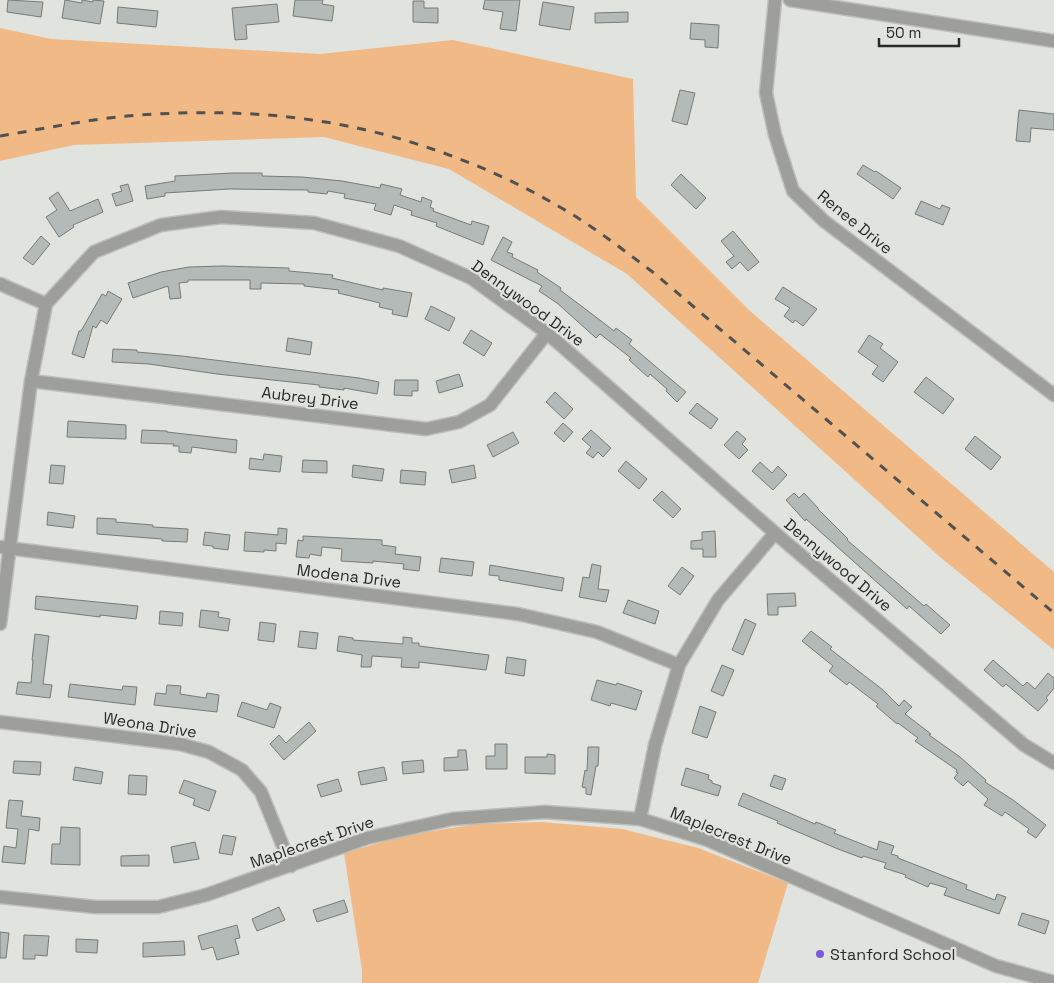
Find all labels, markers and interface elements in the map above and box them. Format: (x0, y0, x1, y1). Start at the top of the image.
scale bar (879, 15, 959, 47)
text: 50 m (886, 23, 921, 42)
street label: Renee Drive (813, 185, 897, 259)
street label: Dennywood Drive (467, 255, 589, 351)
street label: Aubrey Drive (260, 382, 360, 414)
street label: Dennywood Drive (780, 514, 896, 616)
street label: Modena Drive (296, 559, 402, 593)
street label: Weona Drive (102, 707, 198, 743)
street label: Maplecrest Drive (667, 802, 795, 870)
street label: Maplecrest Drive (247, 811, 377, 873)
place label: Stanford School (830, 944, 956, 965)
marker: Stanford School (814, 948, 826, 960)

